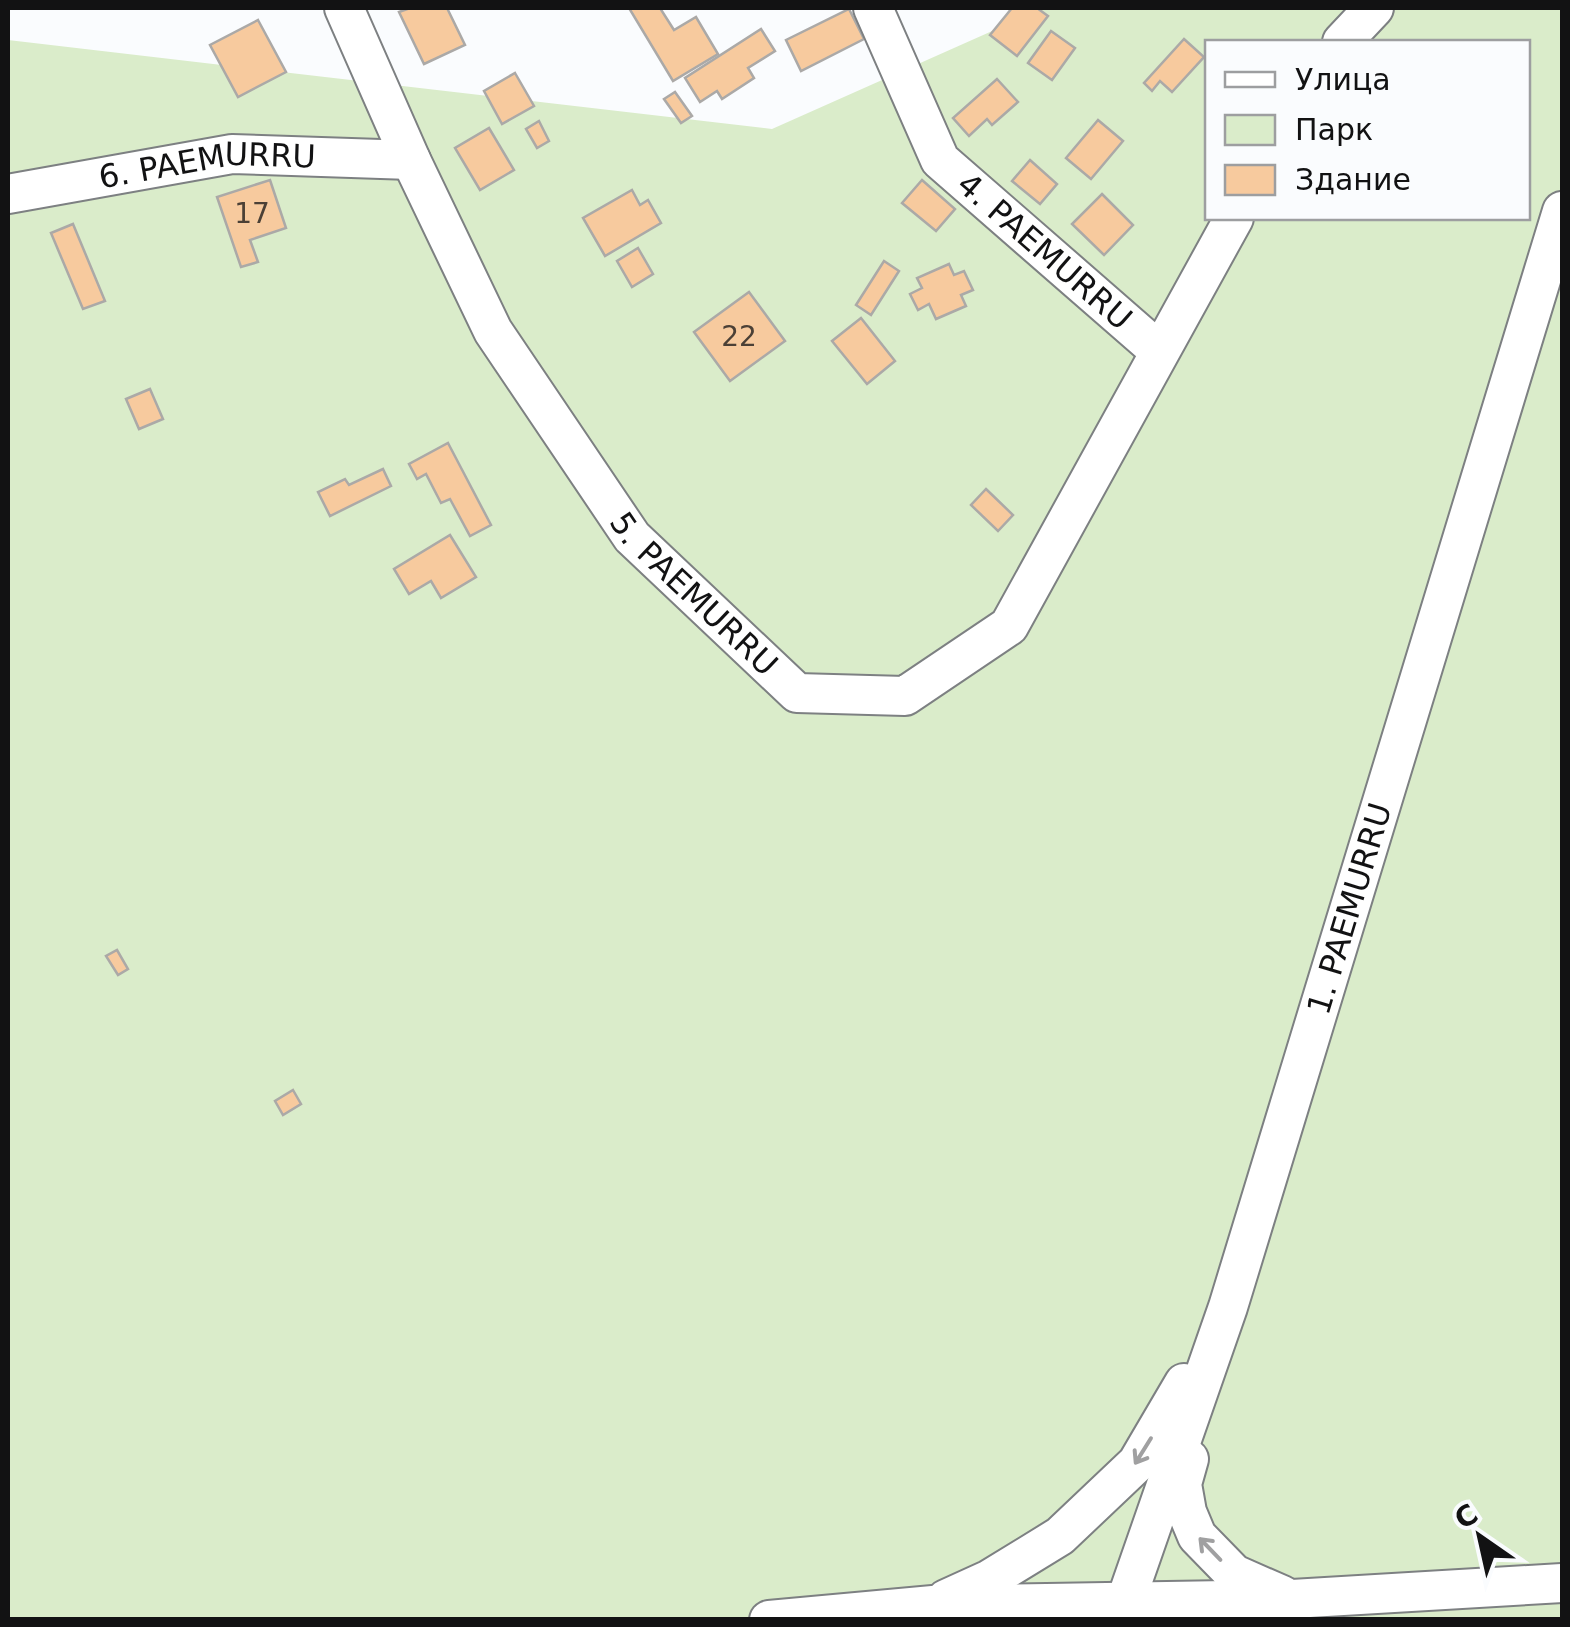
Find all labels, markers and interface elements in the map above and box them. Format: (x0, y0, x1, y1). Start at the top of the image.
legend (1205, 40, 1530, 220)
text: Улица (1295, 62, 1391, 97)
text: Парк (1295, 112, 1373, 147)
street label: 6. PAEMURRU (96, 135, 317, 196)
text: Здание (1295, 162, 1411, 197)
street label: 4. PAEMURRU (950, 165, 1140, 338)
house number: 17 (234, 197, 270, 230)
house number: 22 (721, 320, 757, 353)
street label: 5. PAEMURRU (602, 505, 785, 684)
street label: 1. PAEMURRU (1299, 798, 1400, 1019)
one-way arrow (1133, 1437, 1153, 1465)
north arrow (1430, 1487, 1530, 1587)
text: С (1449, 1497, 1484, 1536)
one-way arrow (1198, 1538, 1222, 1562)

